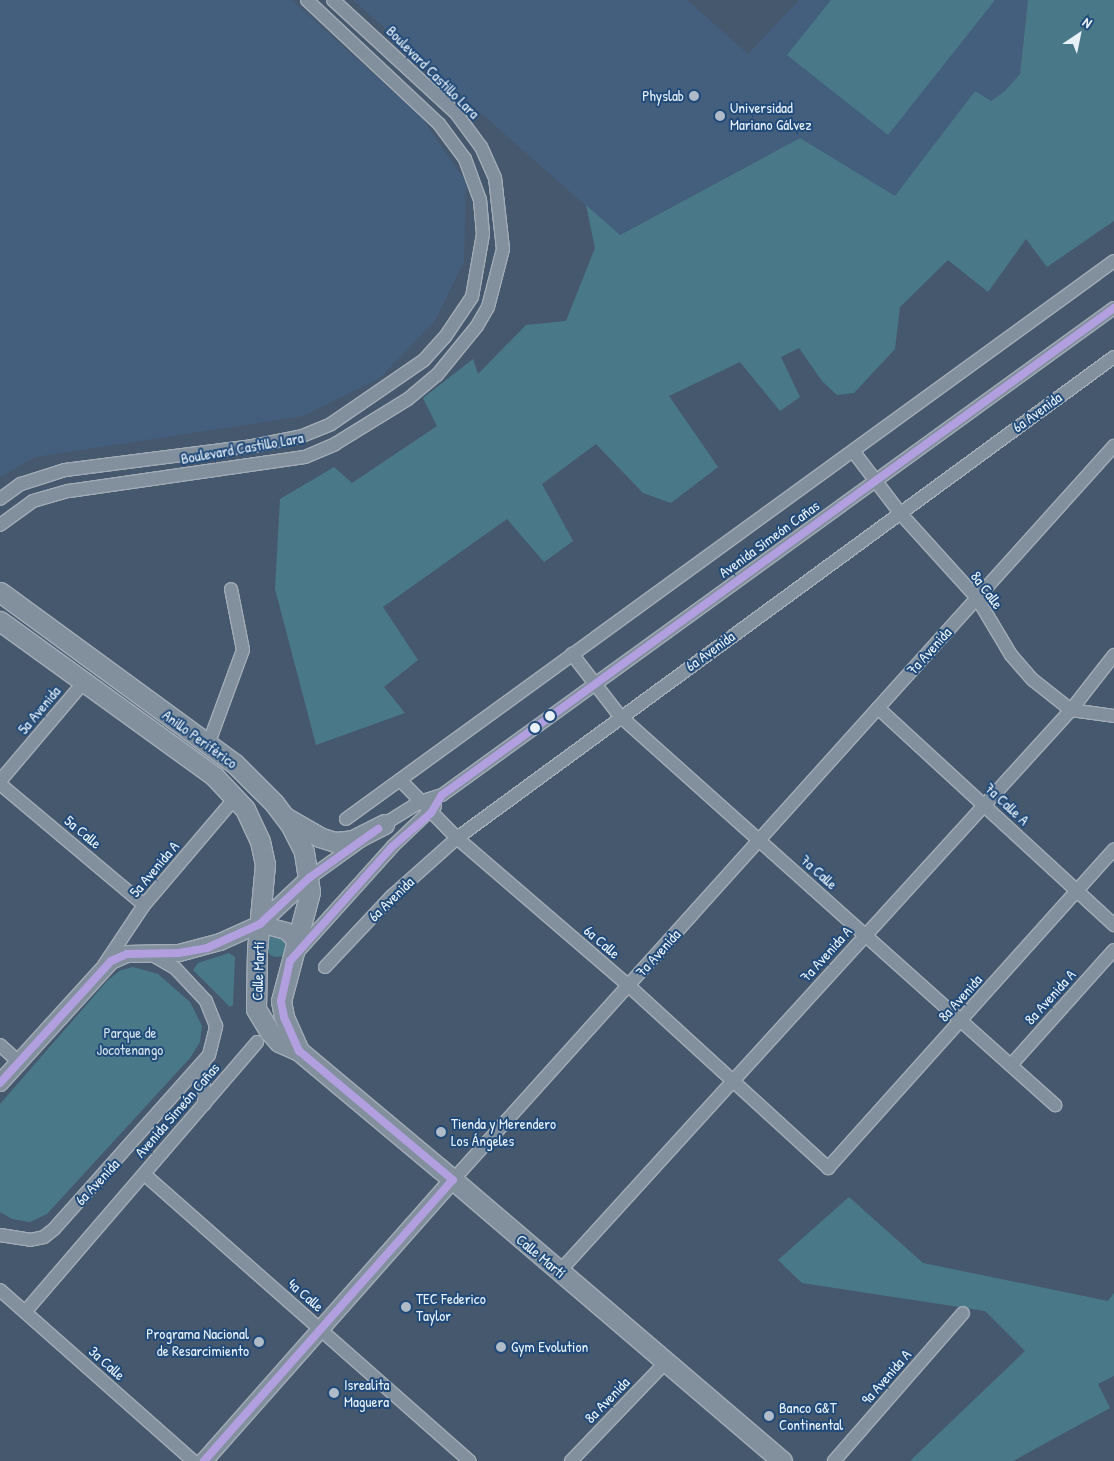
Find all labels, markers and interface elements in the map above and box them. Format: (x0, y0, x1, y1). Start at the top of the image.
north arrow (1054, 10, 1104, 60)
text: N (1079, 12, 1096, 32)
street label: Boulevard Castillo Lara (383, 22, 483, 122)
place label: Physlab (642, 87, 684, 105)
marker: Physlab (688, 90, 700, 102)
place label: Universidad Mariano Gálvez (730, 98, 812, 133)
marker: Universidad Mariano Gálvez (714, 110, 726, 122)
street label: 6a Avenida (1009, 388, 1065, 436)
street label: Boulevard Castillo Lara (179, 428, 305, 468)
street label: Avenida Simeón Cañas (715, 497, 823, 581)
street label: 8a Calle (967, 568, 1007, 612)
street label: 7a Avenida (903, 623, 955, 679)
street label: 6a Avenida (682, 627, 738, 675)
street label: 5a Avenida (14, 682, 64, 738)
street label: Anillo Periférico (159, 706, 241, 772)
unlabelled marker (545, 711, 555, 721)
unlabelled marker (530, 723, 540, 733)
street label: 7a Calle A (981, 779, 1033, 829)
street label: 5a Calle (61, 812, 105, 852)
street label: 5a Avenida A (125, 837, 183, 901)
street label: 7a Calle (797, 851, 841, 893)
street label: 6a Avenida (364, 873, 418, 925)
street label: 6a Calle (580, 921, 624, 963)
street label: 7a Avenida A (796, 922, 856, 986)
street label: 7a Avenida (632, 925, 684, 981)
street label: Calle Martí (248, 941, 268, 1001)
street label: 8a Avenida A (1021, 966, 1079, 1028)
street label: 8a Avenida (934, 971, 986, 1025)
park label: Parque de Jocotenango (97, 1023, 163, 1058)
street label: Avenida Simeón Cañas (131, 1059, 223, 1161)
place label: Tienda y Merendero Los Ángeles (451, 1114, 556, 1149)
marker: Tienda y Merendero Los Ángeles (435, 1126, 447, 1138)
street label: 6a Avenida (71, 1155, 123, 1209)
street label: Calle Martí (513, 1230, 569, 1282)
street label: 4a Calle (284, 1275, 328, 1315)
place label: TEC Federico Taylor (416, 1289, 486, 1324)
marker: TEC Federico Taylor (400, 1301, 412, 1313)
place label: Programa Nacional de Resarcimiento (146, 1324, 249, 1359)
marker: Programa Nacional de Resarcimiento (253, 1336, 265, 1348)
place label: Gym Evolution (511, 1338, 588, 1356)
marker: Gym Evolution (495, 1341, 507, 1353)
street label: 3a Calle (85, 1342, 129, 1384)
street label: 9a Avenida A (857, 1346, 915, 1408)
street label: 8a Avenida (581, 1373, 633, 1427)
place label: Isrealita Maguera (344, 1375, 389, 1410)
marker: Isrealita Maguera (328, 1387, 340, 1399)
place label: Banco G&T Continental (779, 1398, 843, 1433)
marker: Banco G&T Continental (763, 1410, 775, 1422)

